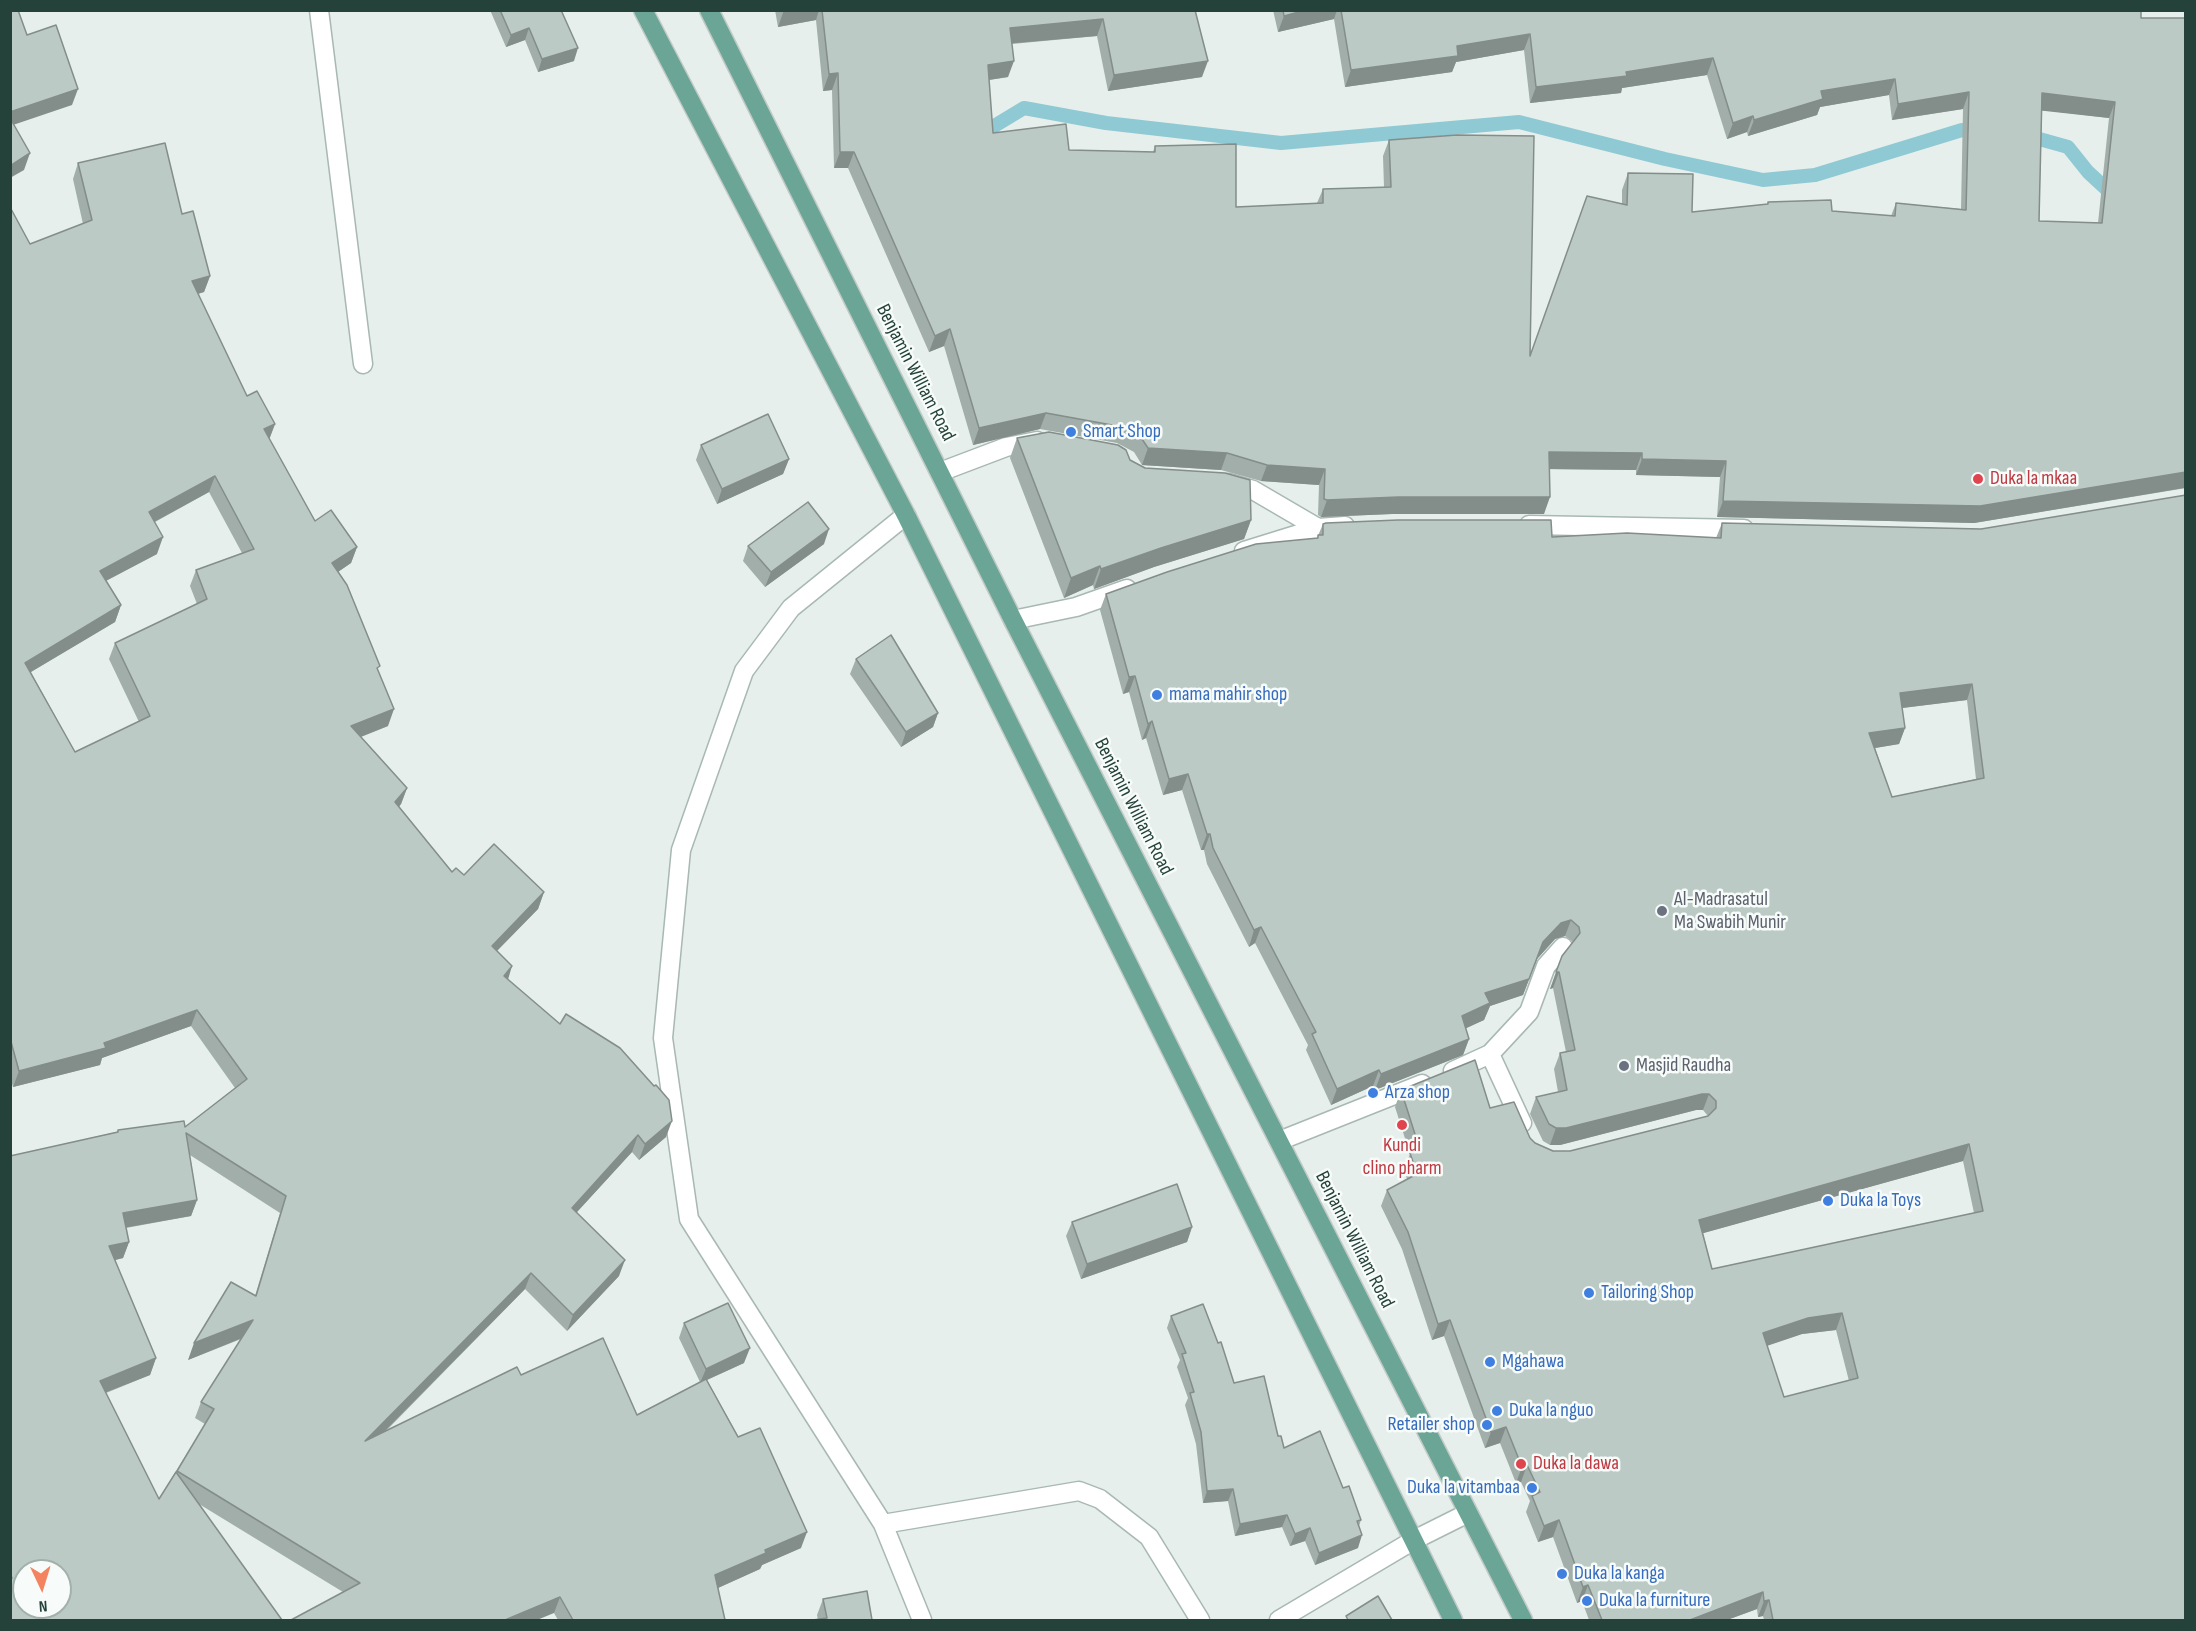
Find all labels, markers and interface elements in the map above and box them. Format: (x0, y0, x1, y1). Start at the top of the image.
street label: Benjamin William Road (870, 301, 960, 445)
place label: Smart Shop (1083, 420, 1161, 444)
marker: Smart Shop (1064, 425, 1078, 439)
place label: Duka la mkaa (1990, 467, 2077, 491)
marker: Duka la mkaa (1971, 472, 1985, 486)
place label: mama mahir shop (1169, 683, 1287, 707)
marker: mama mahir shop (1150, 688, 1164, 702)
street label: Benjamin William Road (1088, 735, 1178, 879)
place label: Al-Madrasatul Ma Swabih Munir (1674, 888, 1786, 935)
marker: Al-Madrasatul Ma Swabih Munir (1655, 904, 1669, 918)
place label: Masjid Raudha (1636, 1054, 1731, 1078)
marker: Masjid Raudha (1617, 1059, 1631, 1073)
place label: Arza shop (1385, 1081, 1450, 1105)
marker: Arza shop (1366, 1086, 1380, 1100)
marker: Kundi clino pharm (1395, 1118, 1409, 1132)
place label: Kundi clino pharm (1362, 1134, 1442, 1181)
street label: Benjamin William Road (1309, 1168, 1399, 1312)
place label: Duka la Toys (1840, 1189, 1921, 1213)
marker: Duka la Toys (1821, 1194, 1835, 1208)
place label: Tailoring Shop (1601, 1281, 1694, 1305)
marker: Tailoring Shop (1582, 1286, 1596, 1300)
place label: Mgahawa (1502, 1350, 1564, 1374)
marker: Mgahawa (1483, 1355, 1497, 1369)
place label: Duka la nguo (1509, 1399, 1594, 1423)
marker: Duka la nguo (1490, 1404, 1504, 1418)
place label: Retailer shop (1388, 1413, 1475, 1437)
marker: Retailer shop (1480, 1418, 1494, 1432)
place label: Duka la dawa (1533, 1452, 1619, 1476)
marker: Duka la dawa (1514, 1457, 1528, 1471)
place label: Duka la vitambaa (1407, 1476, 1520, 1500)
marker: Duka la vitambaa (1525, 1481, 1539, 1495)
north arrow (12, 1559, 72, 1619)
place label: Duka la kanga (1574, 1562, 1665, 1586)
marker: Duka la kanga (1555, 1567, 1569, 1581)
place label: Duka la furniture (1599, 1589, 1710, 1613)
marker: Duka la furniture (1580, 1594, 1594, 1608)
text: N (38, 1596, 48, 1615)

